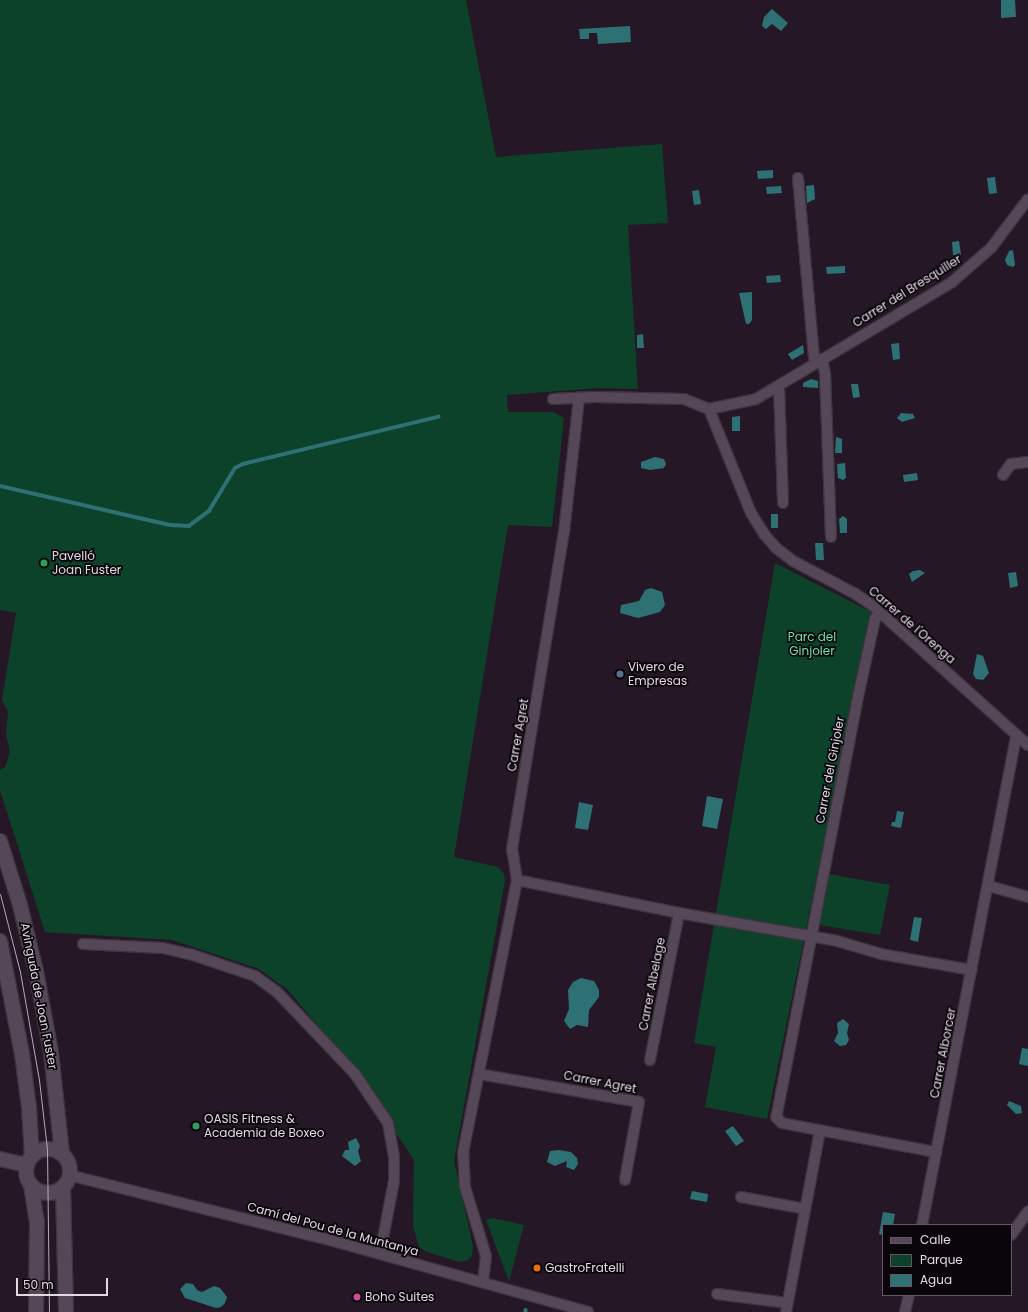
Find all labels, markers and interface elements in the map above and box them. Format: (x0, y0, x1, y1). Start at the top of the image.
street label: Carrer del Bresquiller (850, 252, 964, 330)
place label: Pavelló Joan Fuster (52, 549, 121, 577)
marker: Pavelló Joan Fuster (39, 558, 49, 568)
street label: Carrer de l'Orenga (866, 583, 958, 667)
park label: Parc del Ginjoler (788, 630, 836, 658)
place label: Vivero de Empresas (628, 660, 687, 688)
marker: Vivero de Empresas (615, 669, 625, 679)
street label: Carrer Agret (504, 697, 532, 773)
street label: Carrer del Ginjoler (813, 715, 847, 825)
street label: Avinguda de Joan Fuster (18, 922, 60, 1070)
street label: Carrer Albelage (636, 936, 668, 1032)
street label: Carrer Alborcer (927, 1006, 959, 1100)
street label: Carrer Agret (562, 1068, 638, 1096)
place label: OASIS Fitness & Academia de Boxeo (204, 1112, 324, 1140)
marker: OASIS Fitness & Academia de Boxeo (191, 1121, 201, 1131)
street label: Camí del Pou de la Muntanya (246, 1199, 420, 1259)
legend (882, 1224, 1012, 1296)
text: Calle (920, 1231, 951, 1248)
text: Parque (920, 1251, 963, 1268)
place label: GastroFratelli (545, 1261, 625, 1275)
marker: GastroFratelli (532, 1263, 542, 1273)
scale bar (18, 1270, 110, 1296)
text: Agua (920, 1271, 952, 1288)
text: 50 m (23, 1276, 54, 1293)
place label: Boho Suites (365, 1290, 434, 1304)
marker: Boho Suites (352, 1292, 362, 1302)

